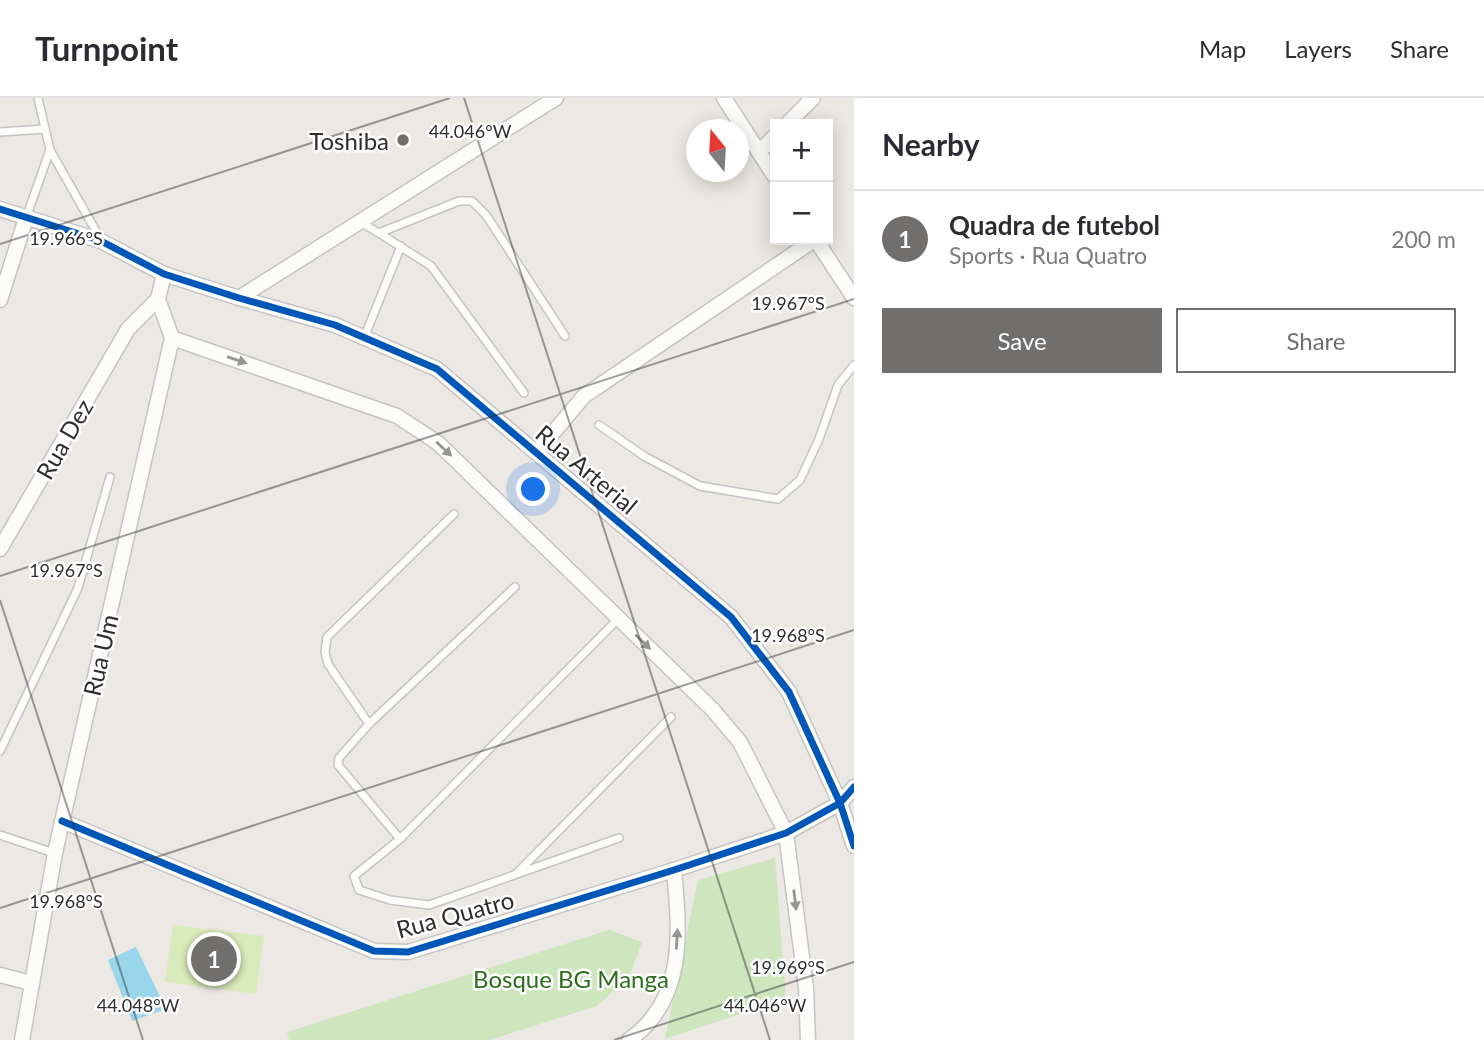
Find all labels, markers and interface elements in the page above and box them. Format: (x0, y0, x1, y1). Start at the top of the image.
text: Turnpoint (35, 28, 178, 68)
text: Map (1199, 34, 1246, 63)
text: Layers (1284, 34, 1352, 63)
text: Share (1390, 34, 1449, 63)
north arrow (686, 119, 749, 182)
map controls (770, 119, 833, 245)
button: + (770, 119, 833, 182)
text: 44.046°W (429, 120, 512, 142)
place label: Toshiba (309, 126, 389, 155)
text: Nearby (882, 126, 980, 162)
marker: Toshiba (395, 132, 411, 148)
button: − (770, 182, 833, 245)
text: Quadra de futebol (949, 209, 1160, 241)
text: 1 (898, 225, 912, 253)
text: 200 m (1391, 225, 1456, 253)
text: 19.966°S (29, 227, 103, 249)
text: Sports · Rua Quatro (949, 241, 1147, 269)
text: 19.967°S (751, 292, 825, 314)
button: Save (882, 308, 1162, 373)
button: Share (1176, 308, 1456, 373)
one-way arrow (227, 355, 248, 366)
street label: Rua Dez (30, 394, 99, 484)
street label: Rua Arterial (530, 418, 644, 520)
one-way arrow (435, 441, 452, 457)
your location (516, 472, 550, 506)
text: 19.967°S (29, 559, 103, 581)
street label: Rua Um (77, 611, 123, 699)
text: 19.968°S (751, 624, 825, 646)
one-way arrow (634, 633, 651, 649)
street label: Rua Quatro (393, 884, 517, 944)
text: 19.968°S (29, 890, 103, 912)
one-way arrow (789, 890, 800, 912)
one-way arrow (672, 928, 683, 950)
pin: 1 (191, 933, 237, 985)
text: 19.969°S (751, 956, 825, 978)
park label: Bosque BG Manga (473, 964, 669, 993)
text: 44.048°W (97, 994, 180, 1016)
text: 44.046°W (724, 994, 807, 1016)

